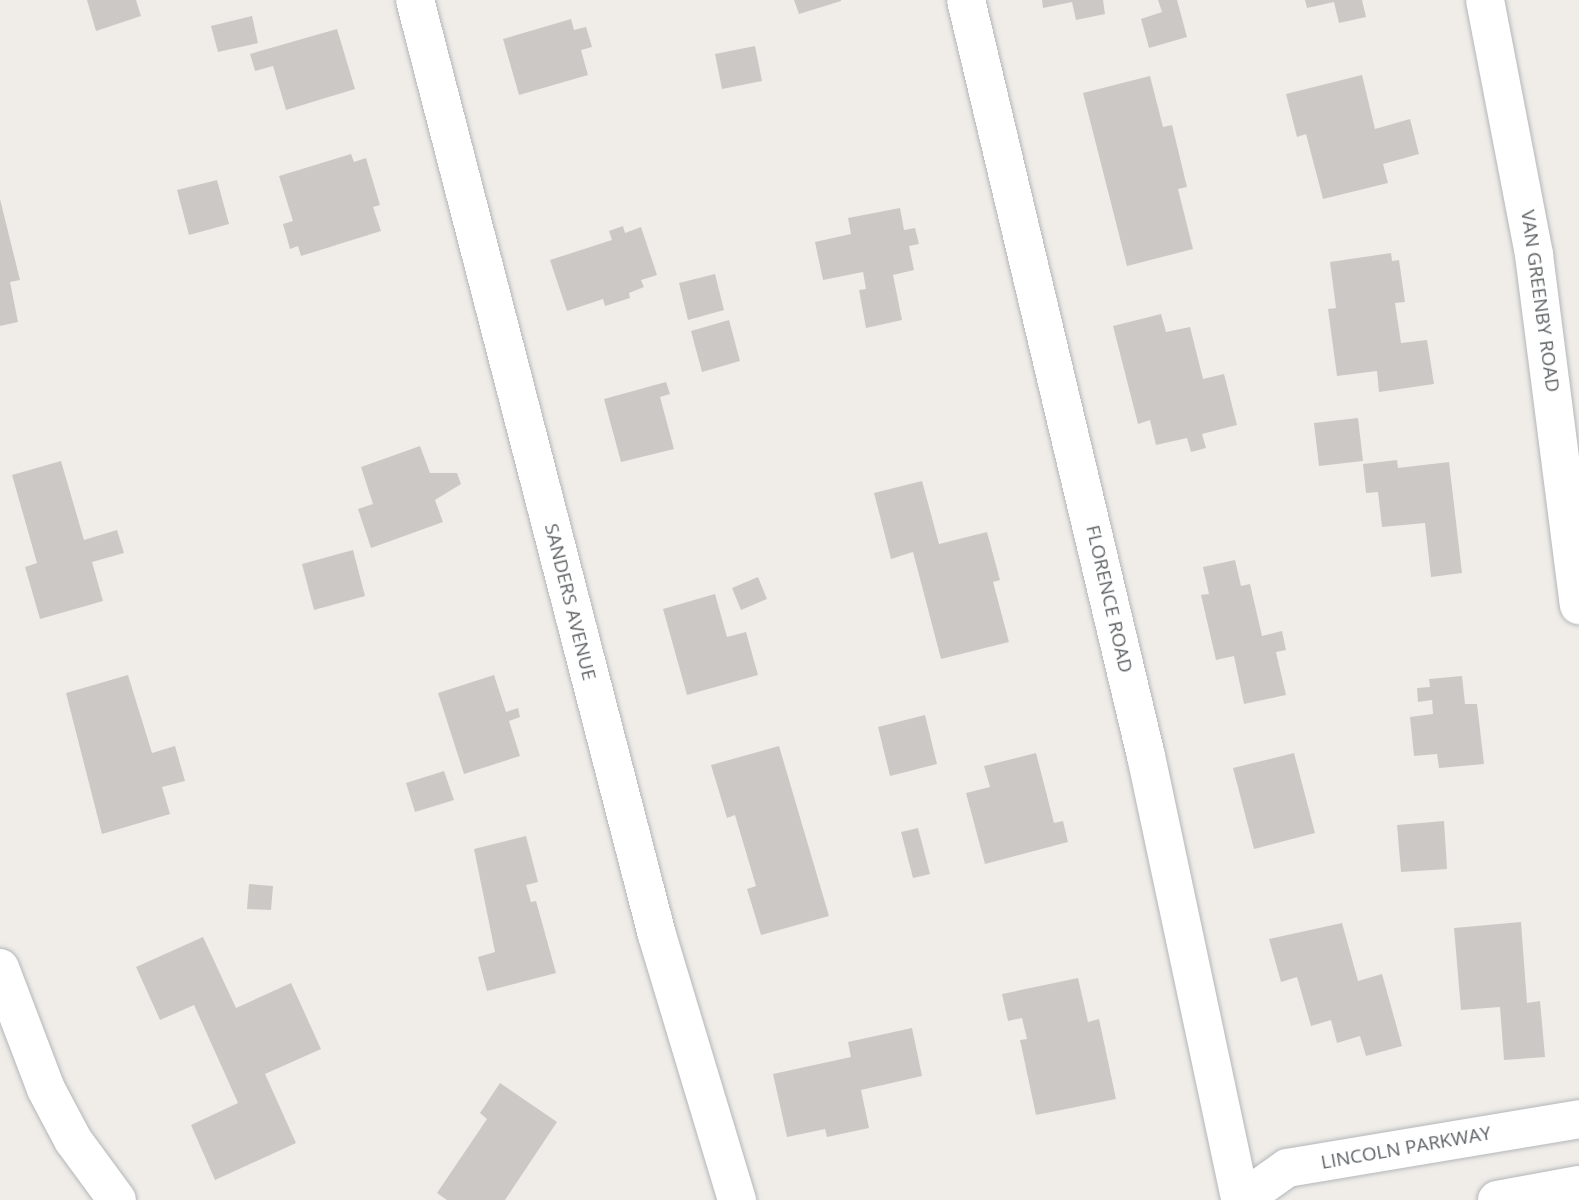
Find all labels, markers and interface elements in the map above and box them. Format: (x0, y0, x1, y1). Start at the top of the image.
street label: VAN GREENBY ROAD (1516, 208, 1564, 394)
street label: SANDERS AVENUE (539, 521, 601, 683)
street label: FLORENCE ROAD (1081, 523, 1137, 675)
street label: LINCOLN PARKWAY (1319, 1122, 1493, 1174)

